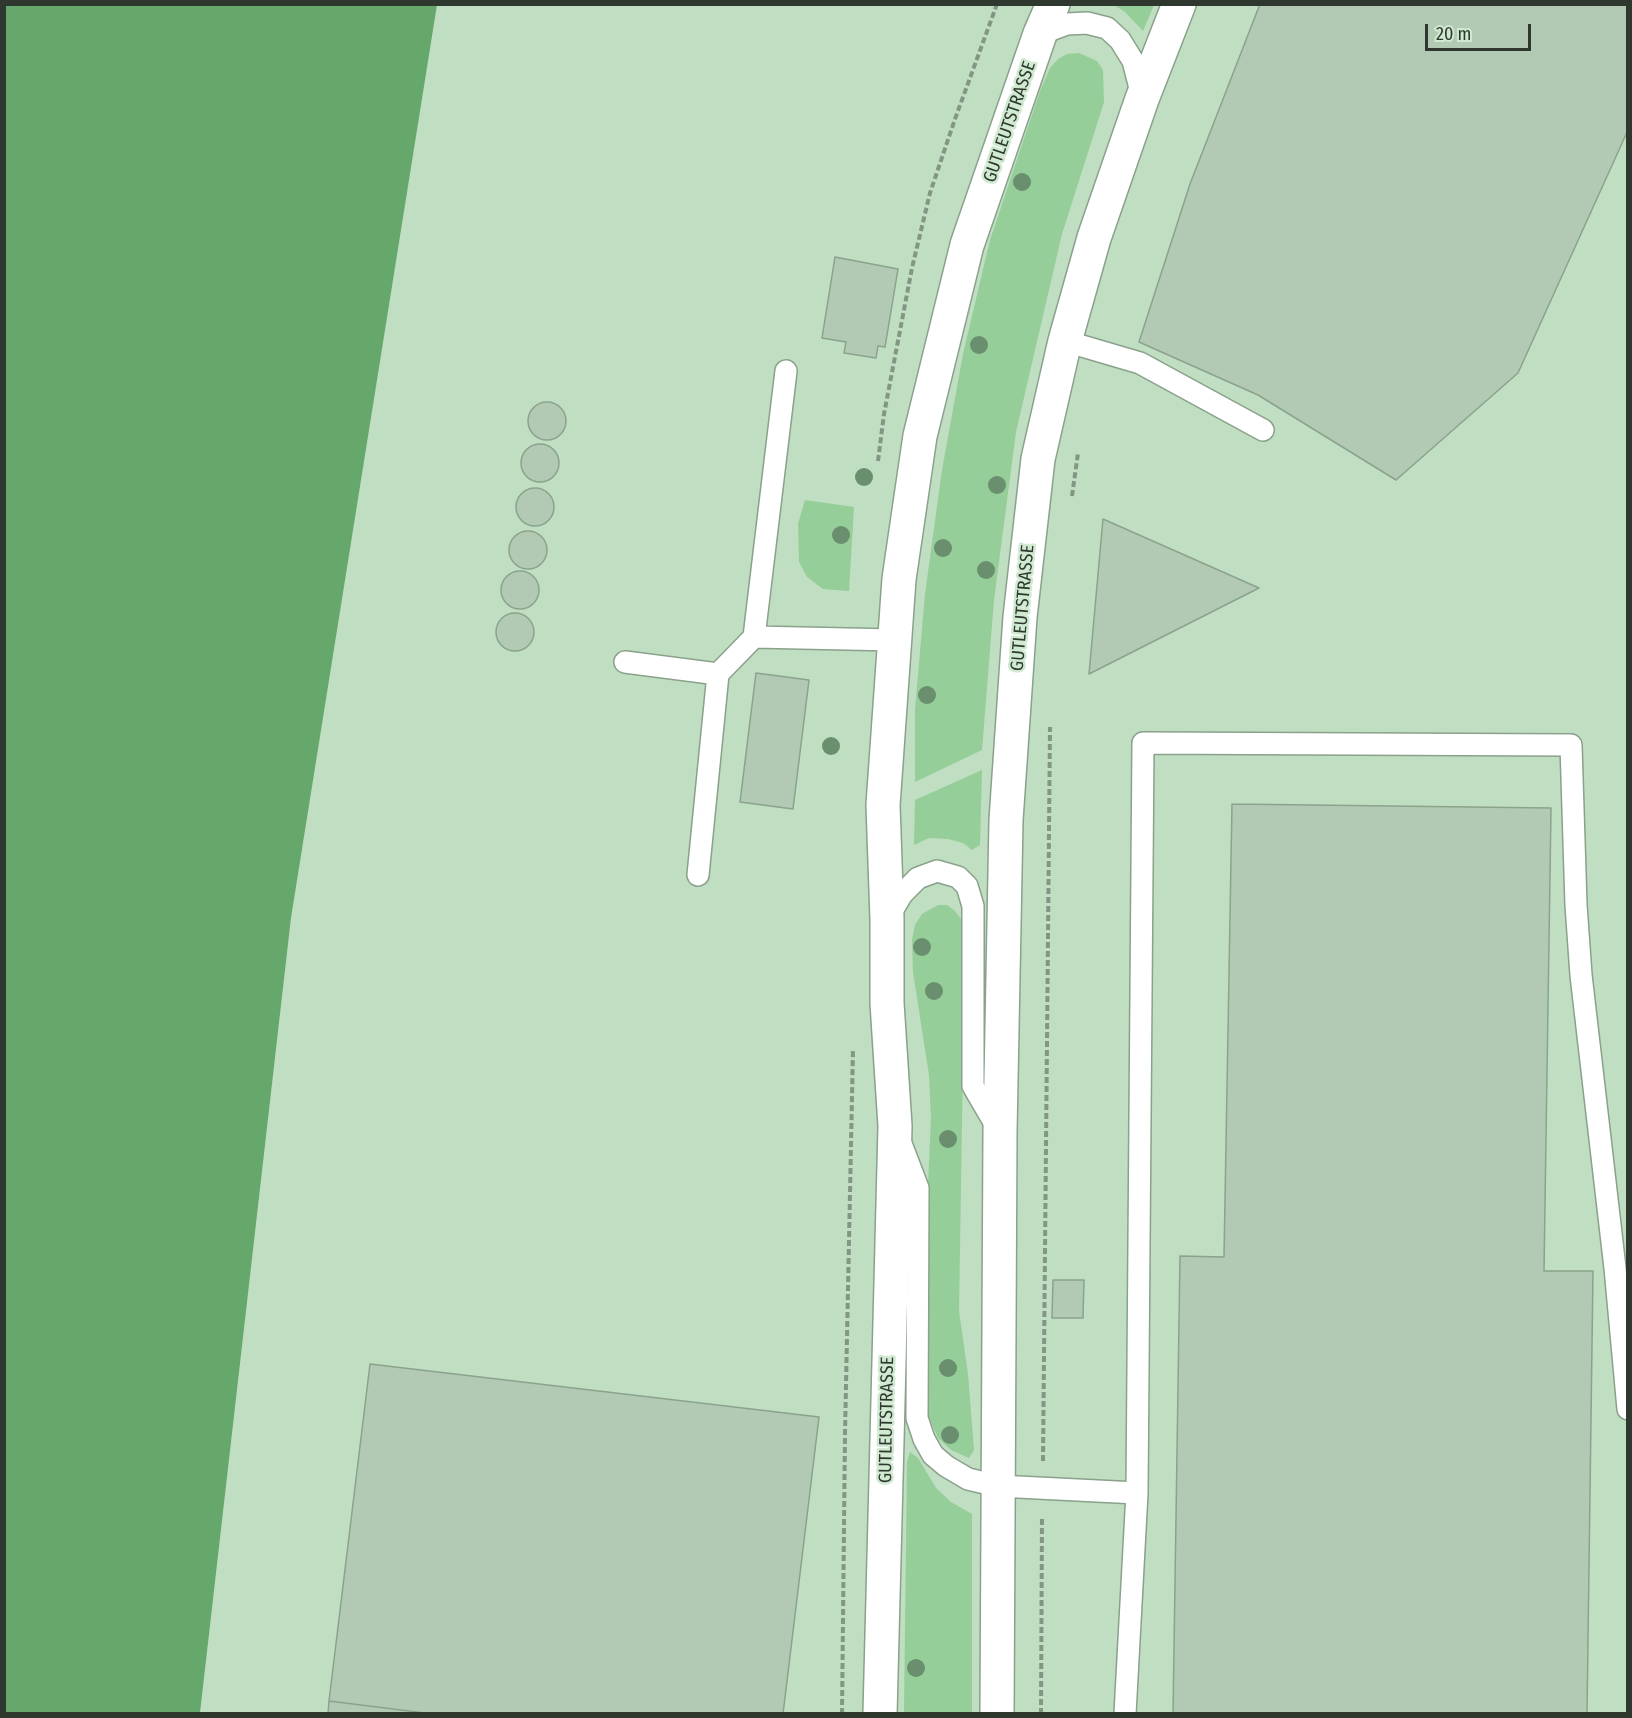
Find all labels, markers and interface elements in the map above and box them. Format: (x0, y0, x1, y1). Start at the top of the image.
scale bar (1428, 12, 1534, 50)
text: 20 m (1436, 23, 1471, 45)
street label: GUTLEUTSTRASSE (979, 59, 1041, 185)
street label: GUTLEUTSTRASSE (1007, 544, 1039, 672)
street label: GUTLEUTSTRASSE (875, 1357, 899, 1483)

